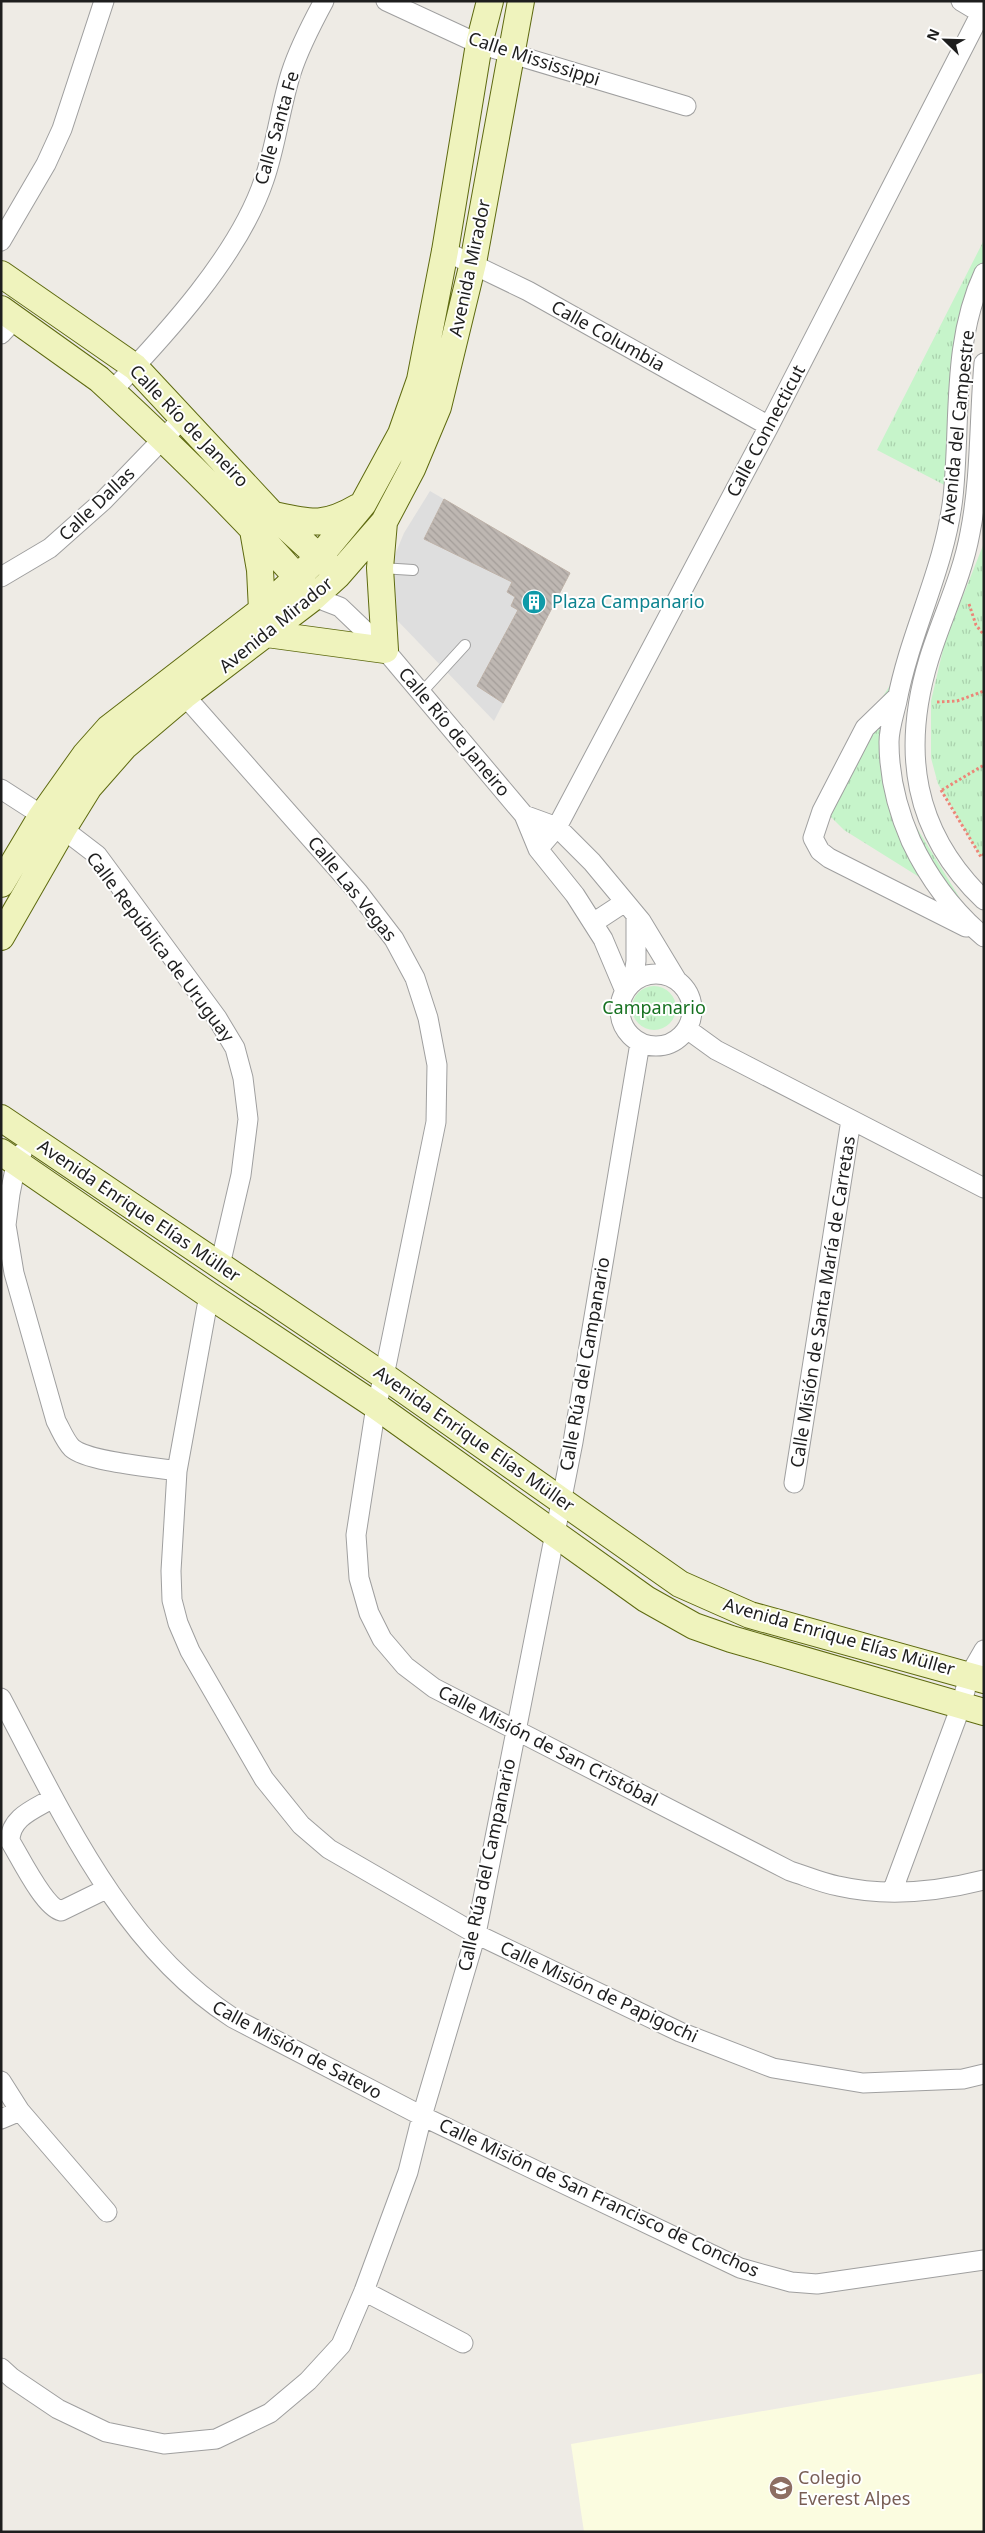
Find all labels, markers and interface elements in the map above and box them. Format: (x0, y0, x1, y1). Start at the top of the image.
north arrow (920, 15, 970, 65)
street label: Calle Mississippi (465, 25, 603, 91)
text: N (922, 26, 944, 44)
street label: Calle Santa Fe (248, 68, 304, 187)
street label: Avenida Mirador (443, 196, 495, 339)
street label: Calle Columbia (547, 294, 670, 376)
street label: Avenida del Campestre (935, 329, 979, 525)
street label: Calle Río de Janeiro (125, 359, 255, 492)
street label: Calle Connecticut (720, 360, 810, 501)
street label: Calle Dallas (53, 461, 139, 546)
street label: Avenida Mirador (213, 571, 338, 678)
building icon: Plaza Campanario (521, 589, 547, 615)
place label: Plaza Campanario (552, 589, 705, 613)
street label: Calle Río de Janeiro (394, 662, 516, 801)
street label: Calle Las Vegas (303, 831, 403, 946)
street label: Calle República de Uruguay (81, 847, 241, 1047)
park label: Campanario (602, 995, 706, 1019)
street label: Avenida Enrique Elías Müller (34, 1133, 246, 1287)
street label: Calle Misión de Santa María de Carretas (784, 1134, 860, 1469)
street label: Calle Rúa del Campanario (553, 1255, 615, 1473)
street label: Avenida Enrique Elías Müller (370, 1360, 580, 1517)
street label: Avenida Enrique Elías Müller (721, 1591, 958, 1681)
street label: Calle Misión de San Cristóbal (435, 1679, 662, 1811)
street label: Calle Rúa del Campanario (452, 1756, 520, 1973)
street label: Calle Misión de Papigochi (497, 1935, 702, 2048)
street label: Calle Misión de Satevo (209, 1994, 386, 2104)
street label: Calle Misión de San Francisco de Conchos (436, 2112, 763, 2282)
place label: Colegio Everest Alpes (798, 2465, 910, 2510)
school or university icon: Colegio Everest Alpes (768, 2475, 794, 2501)

